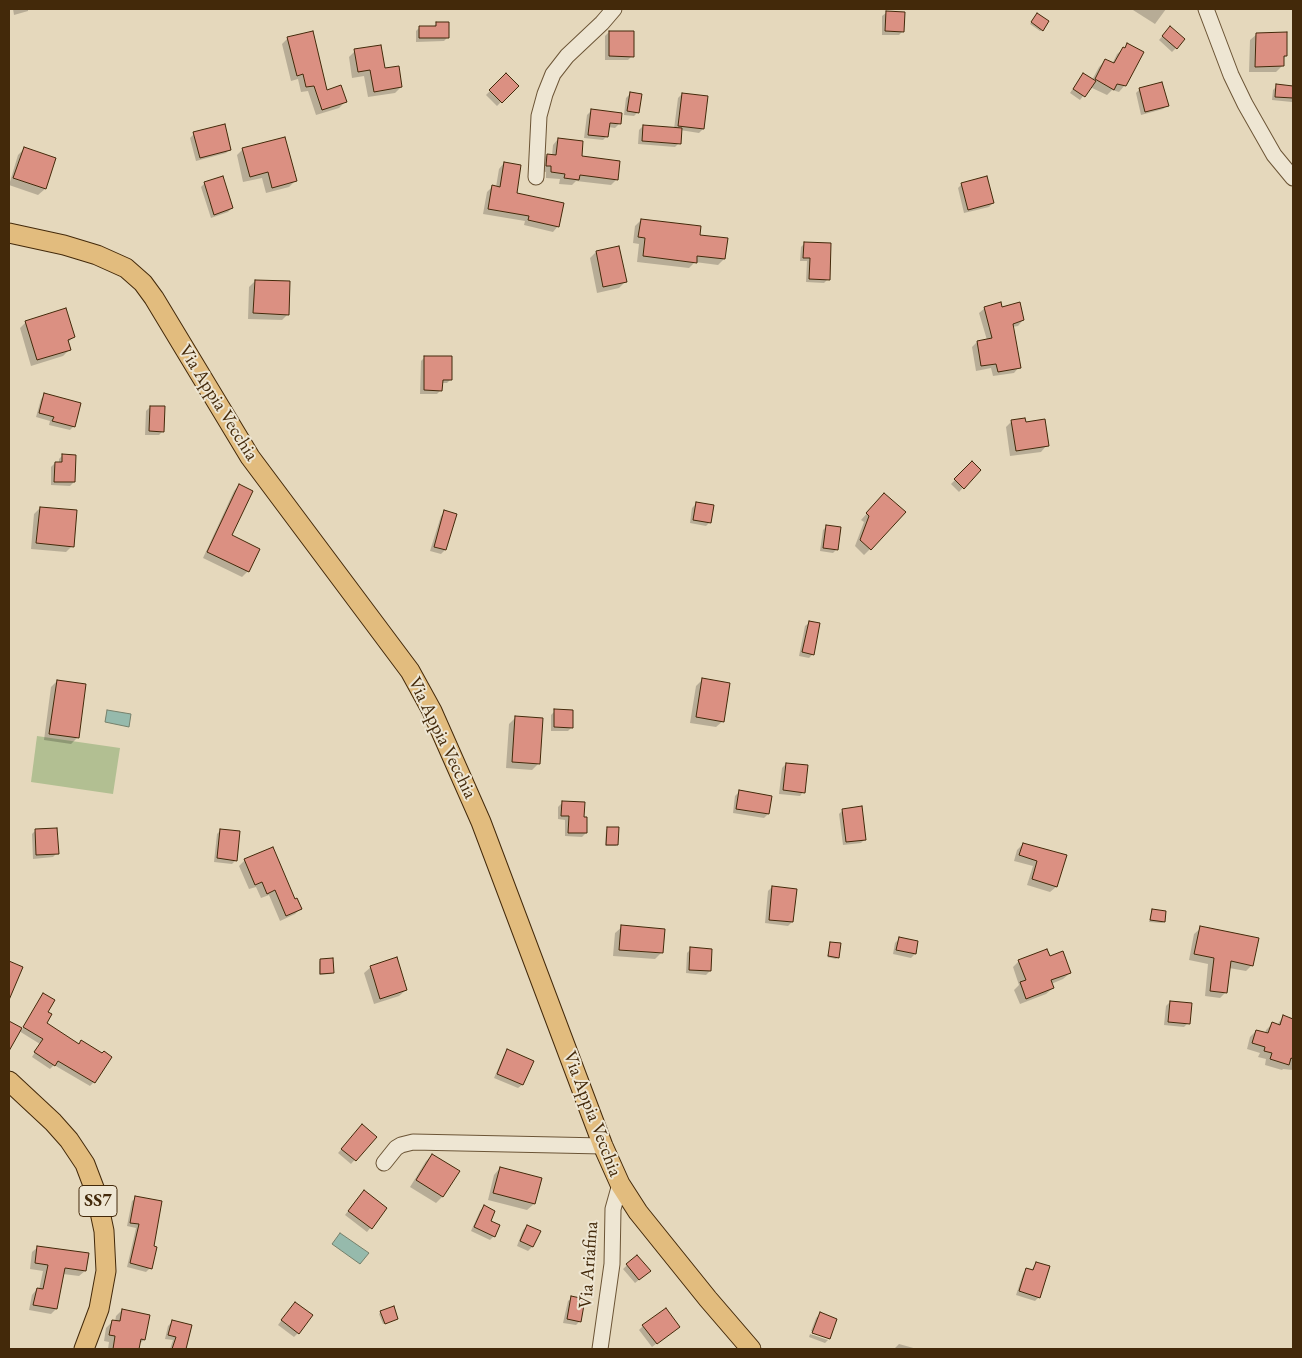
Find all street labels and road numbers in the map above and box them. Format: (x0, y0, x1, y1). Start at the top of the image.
street label: Via Appia Vecchia (173, 341, 263, 465)
street label: Via Appia Vecchia (403, 673, 481, 803)
street label: Via Appia Vecchia (558, 1048, 626, 1180)
road number: SS7 (79, 1186, 117, 1216)
street label: Via Ariafina (575, 1221, 603, 1309)

